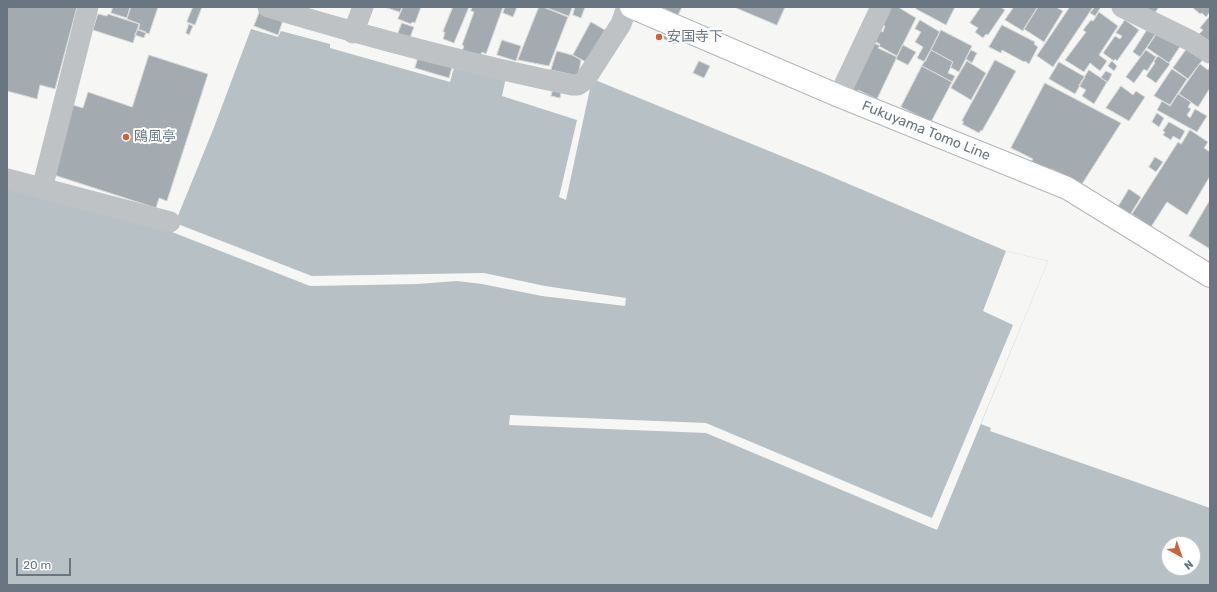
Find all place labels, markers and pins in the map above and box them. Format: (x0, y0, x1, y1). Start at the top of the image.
place label: 安国寺下 (667, 29, 723, 45)
marker: 安国寺下 (654, 32, 664, 42)
place label: 鴎風亭 (134, 129, 176, 145)
marker: 鴎風亭 (121, 132, 131, 142)

